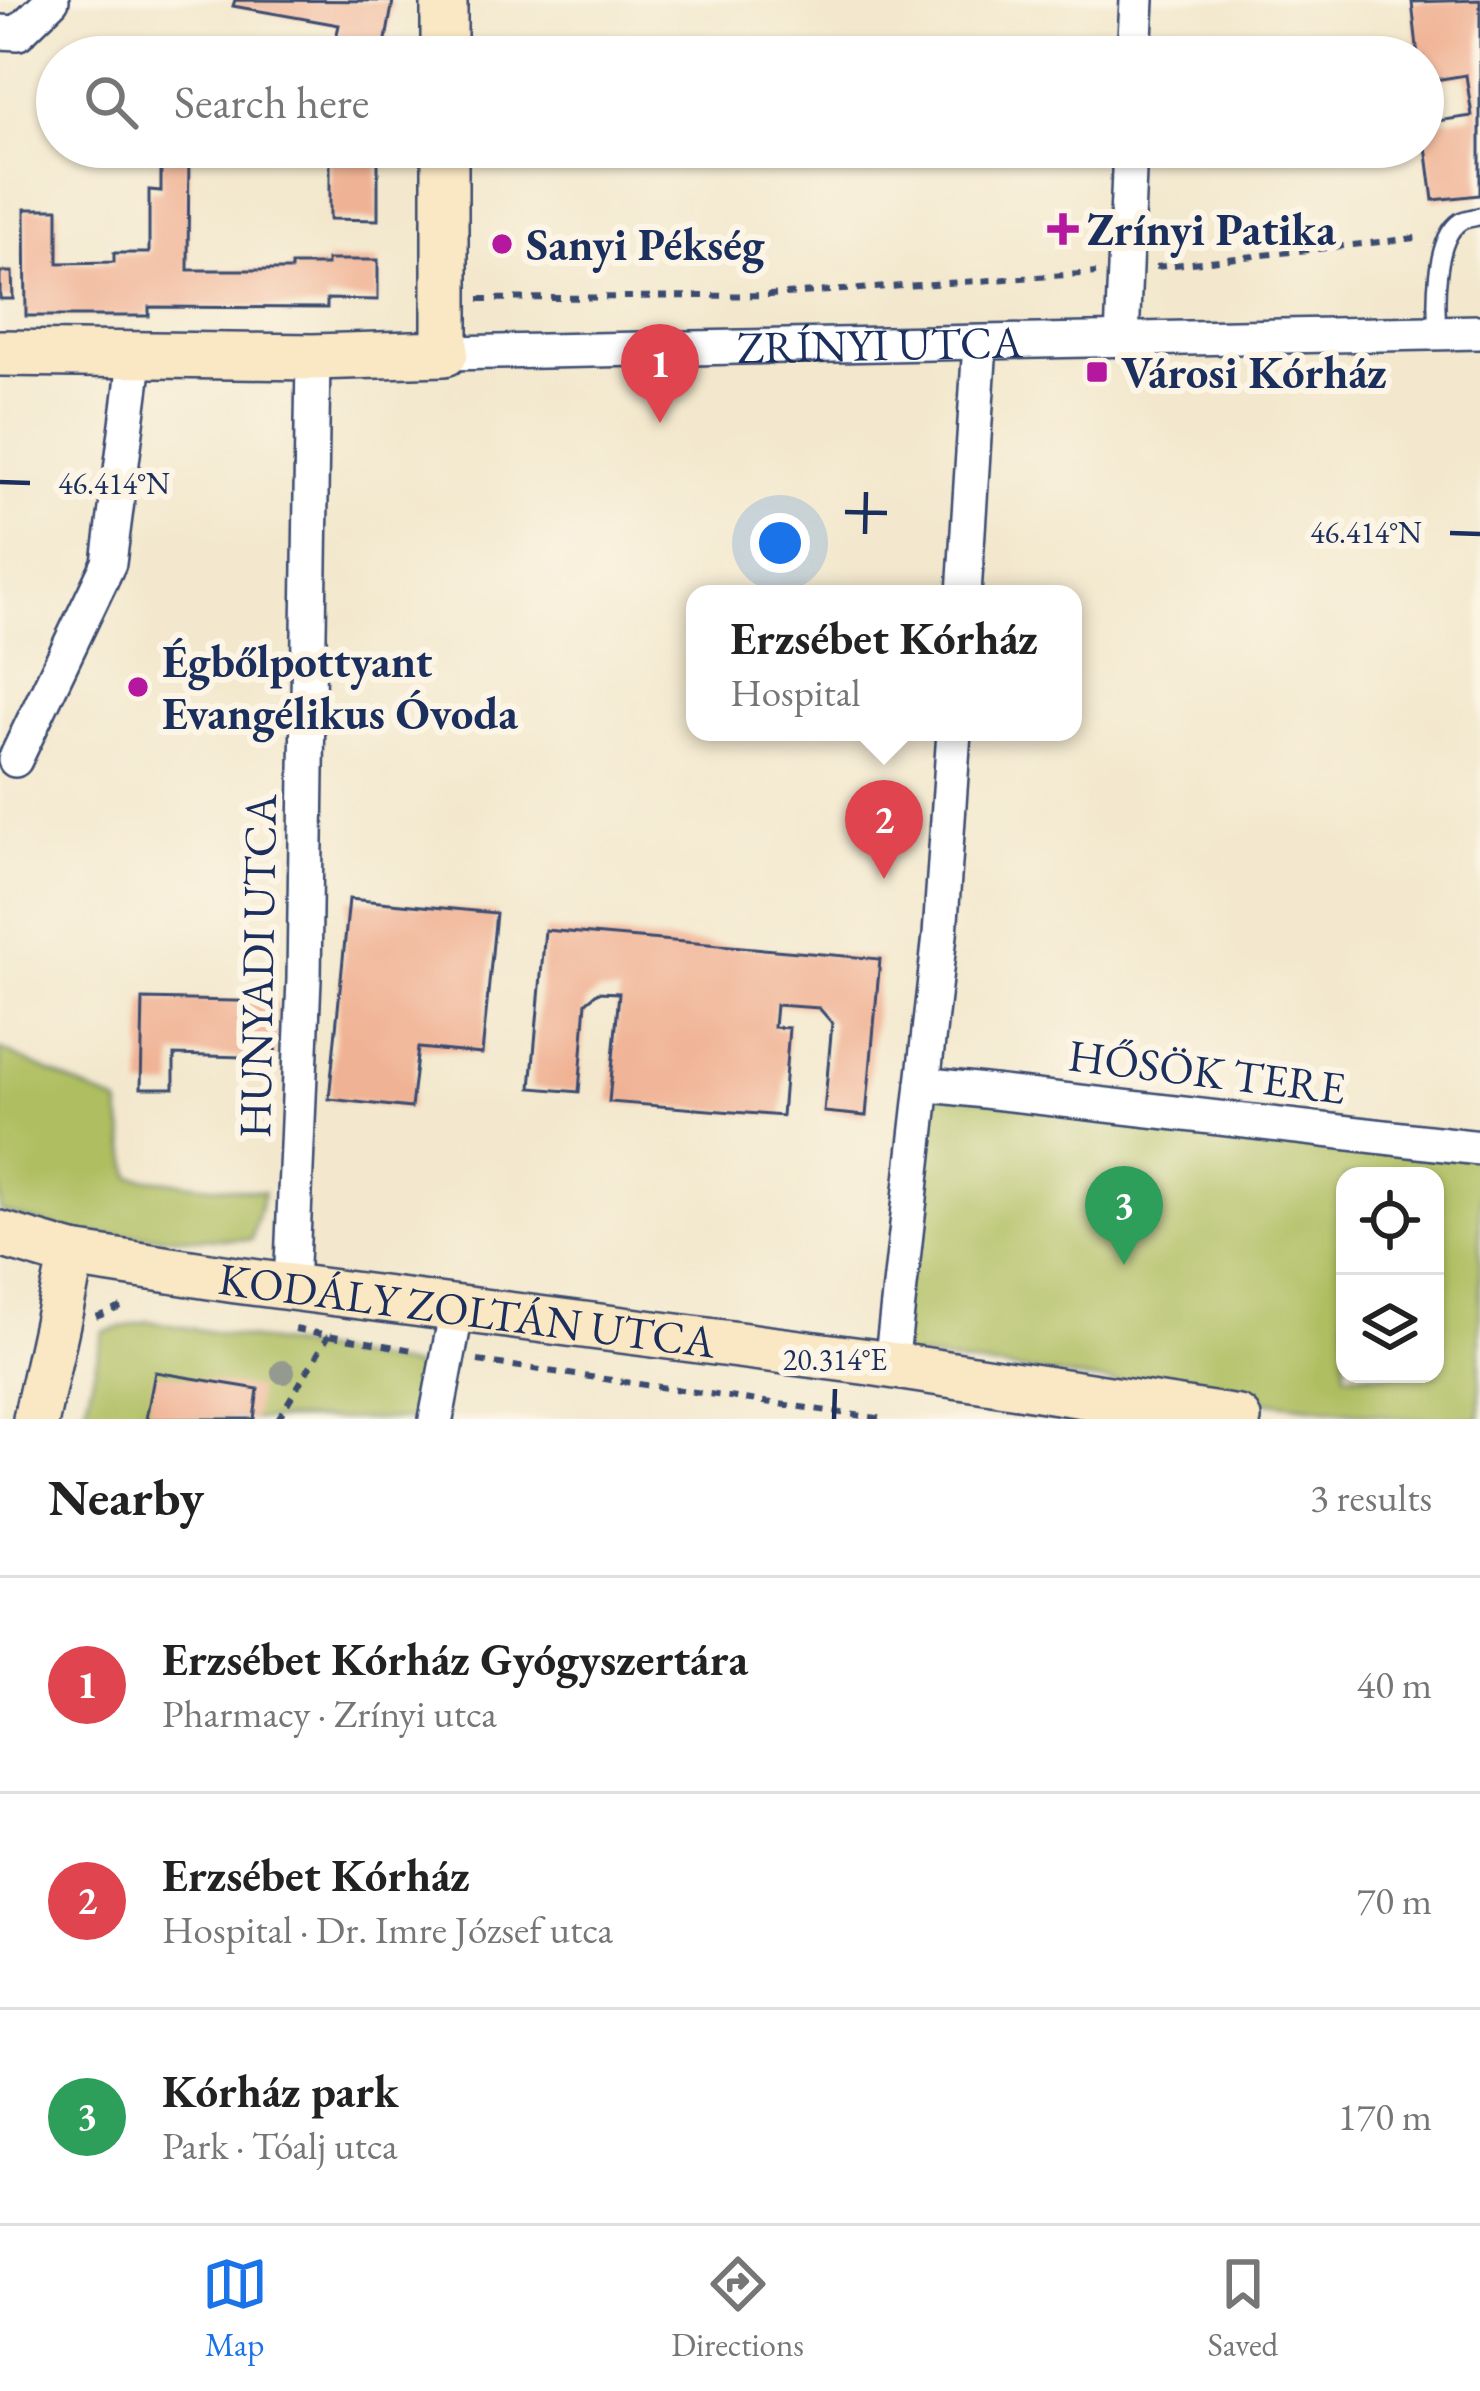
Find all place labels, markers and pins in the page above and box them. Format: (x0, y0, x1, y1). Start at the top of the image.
place label: Zrínyi Patika (1087, 200, 1336, 258)
place label: Sanyi Pékség (526, 215, 765, 274)
marker: Zrínyi Patika (1050, 216, 1076, 242)
marker: Sanyi Pékség (489, 231, 515, 257)
pin: 1 (621, 324, 699, 423)
place label: Városi Kórház (1121, 343, 1387, 401)
marker: Városi Kórház (1084, 359, 1110, 385)
place label: Égbőlpottyant Evangélikus Óvoda (162, 632, 518, 743)
marker: Égbőlpottyant Evangélikus Óvoda (125, 674, 151, 700)
pin: 2 (845, 780, 923, 879)
pin: 3 (1085, 1166, 1163, 1265)

